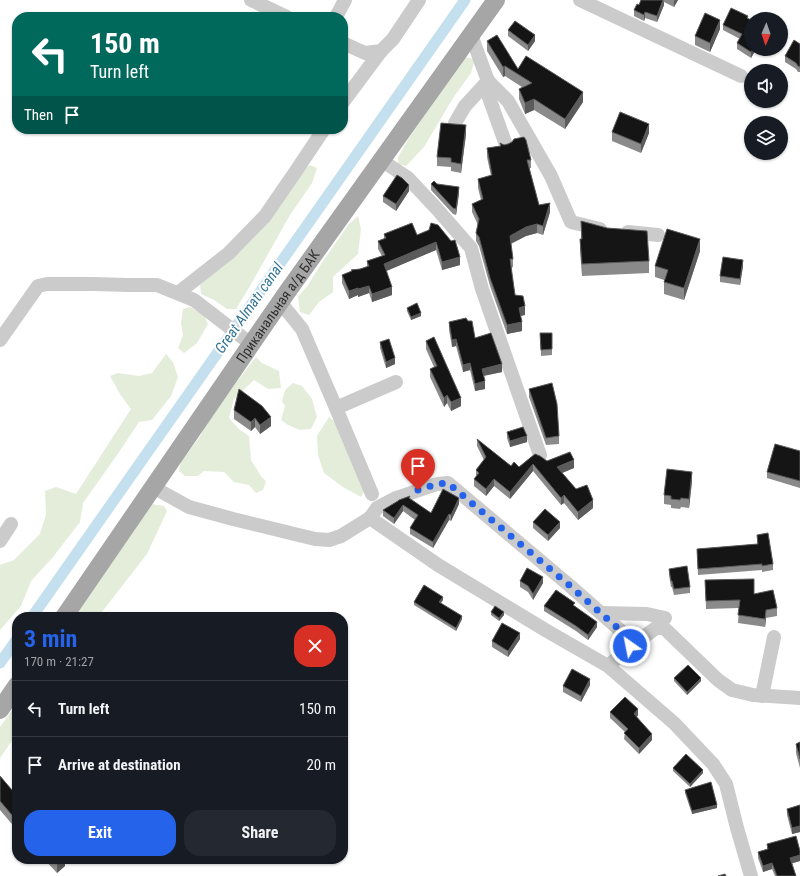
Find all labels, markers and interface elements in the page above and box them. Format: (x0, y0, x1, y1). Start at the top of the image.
north arrow (744, 12, 788, 56)
map controls (744, 12, 788, 160)
text: 150 m (90, 27, 160, 60)
icon: left (24, 28, 76, 80)
text: Turn left (90, 61, 149, 82)
button: sound (744, 64, 788, 108)
icon: arrive (61, 104, 83, 126)
text: Then (24, 106, 53, 124)
button: layers (744, 116, 788, 160)
street label: Приканальная а/д БАК (233, 247, 323, 366)
water label: Great Almatı canal (211, 259, 287, 357)
pin (401, 449, 435, 490)
icon: arrive (407, 455, 429, 477)
text: 3 min (24, 625, 77, 653)
button: close (294, 625, 336, 667)
position arrow (609, 625, 651, 667)
text: 170 m · 21:27 (24, 654, 94, 669)
icon: left (24, 698, 46, 720)
text: Turn left (58, 700, 109, 718)
text: 150 m (299, 700, 336, 718)
icon: arrive (24, 754, 46, 776)
text: Arrive at destination (58, 756, 181, 774)
text: 20 m (306, 756, 336, 774)
button: Exit (24, 810, 176, 856)
button: Share (184, 810, 336, 856)

